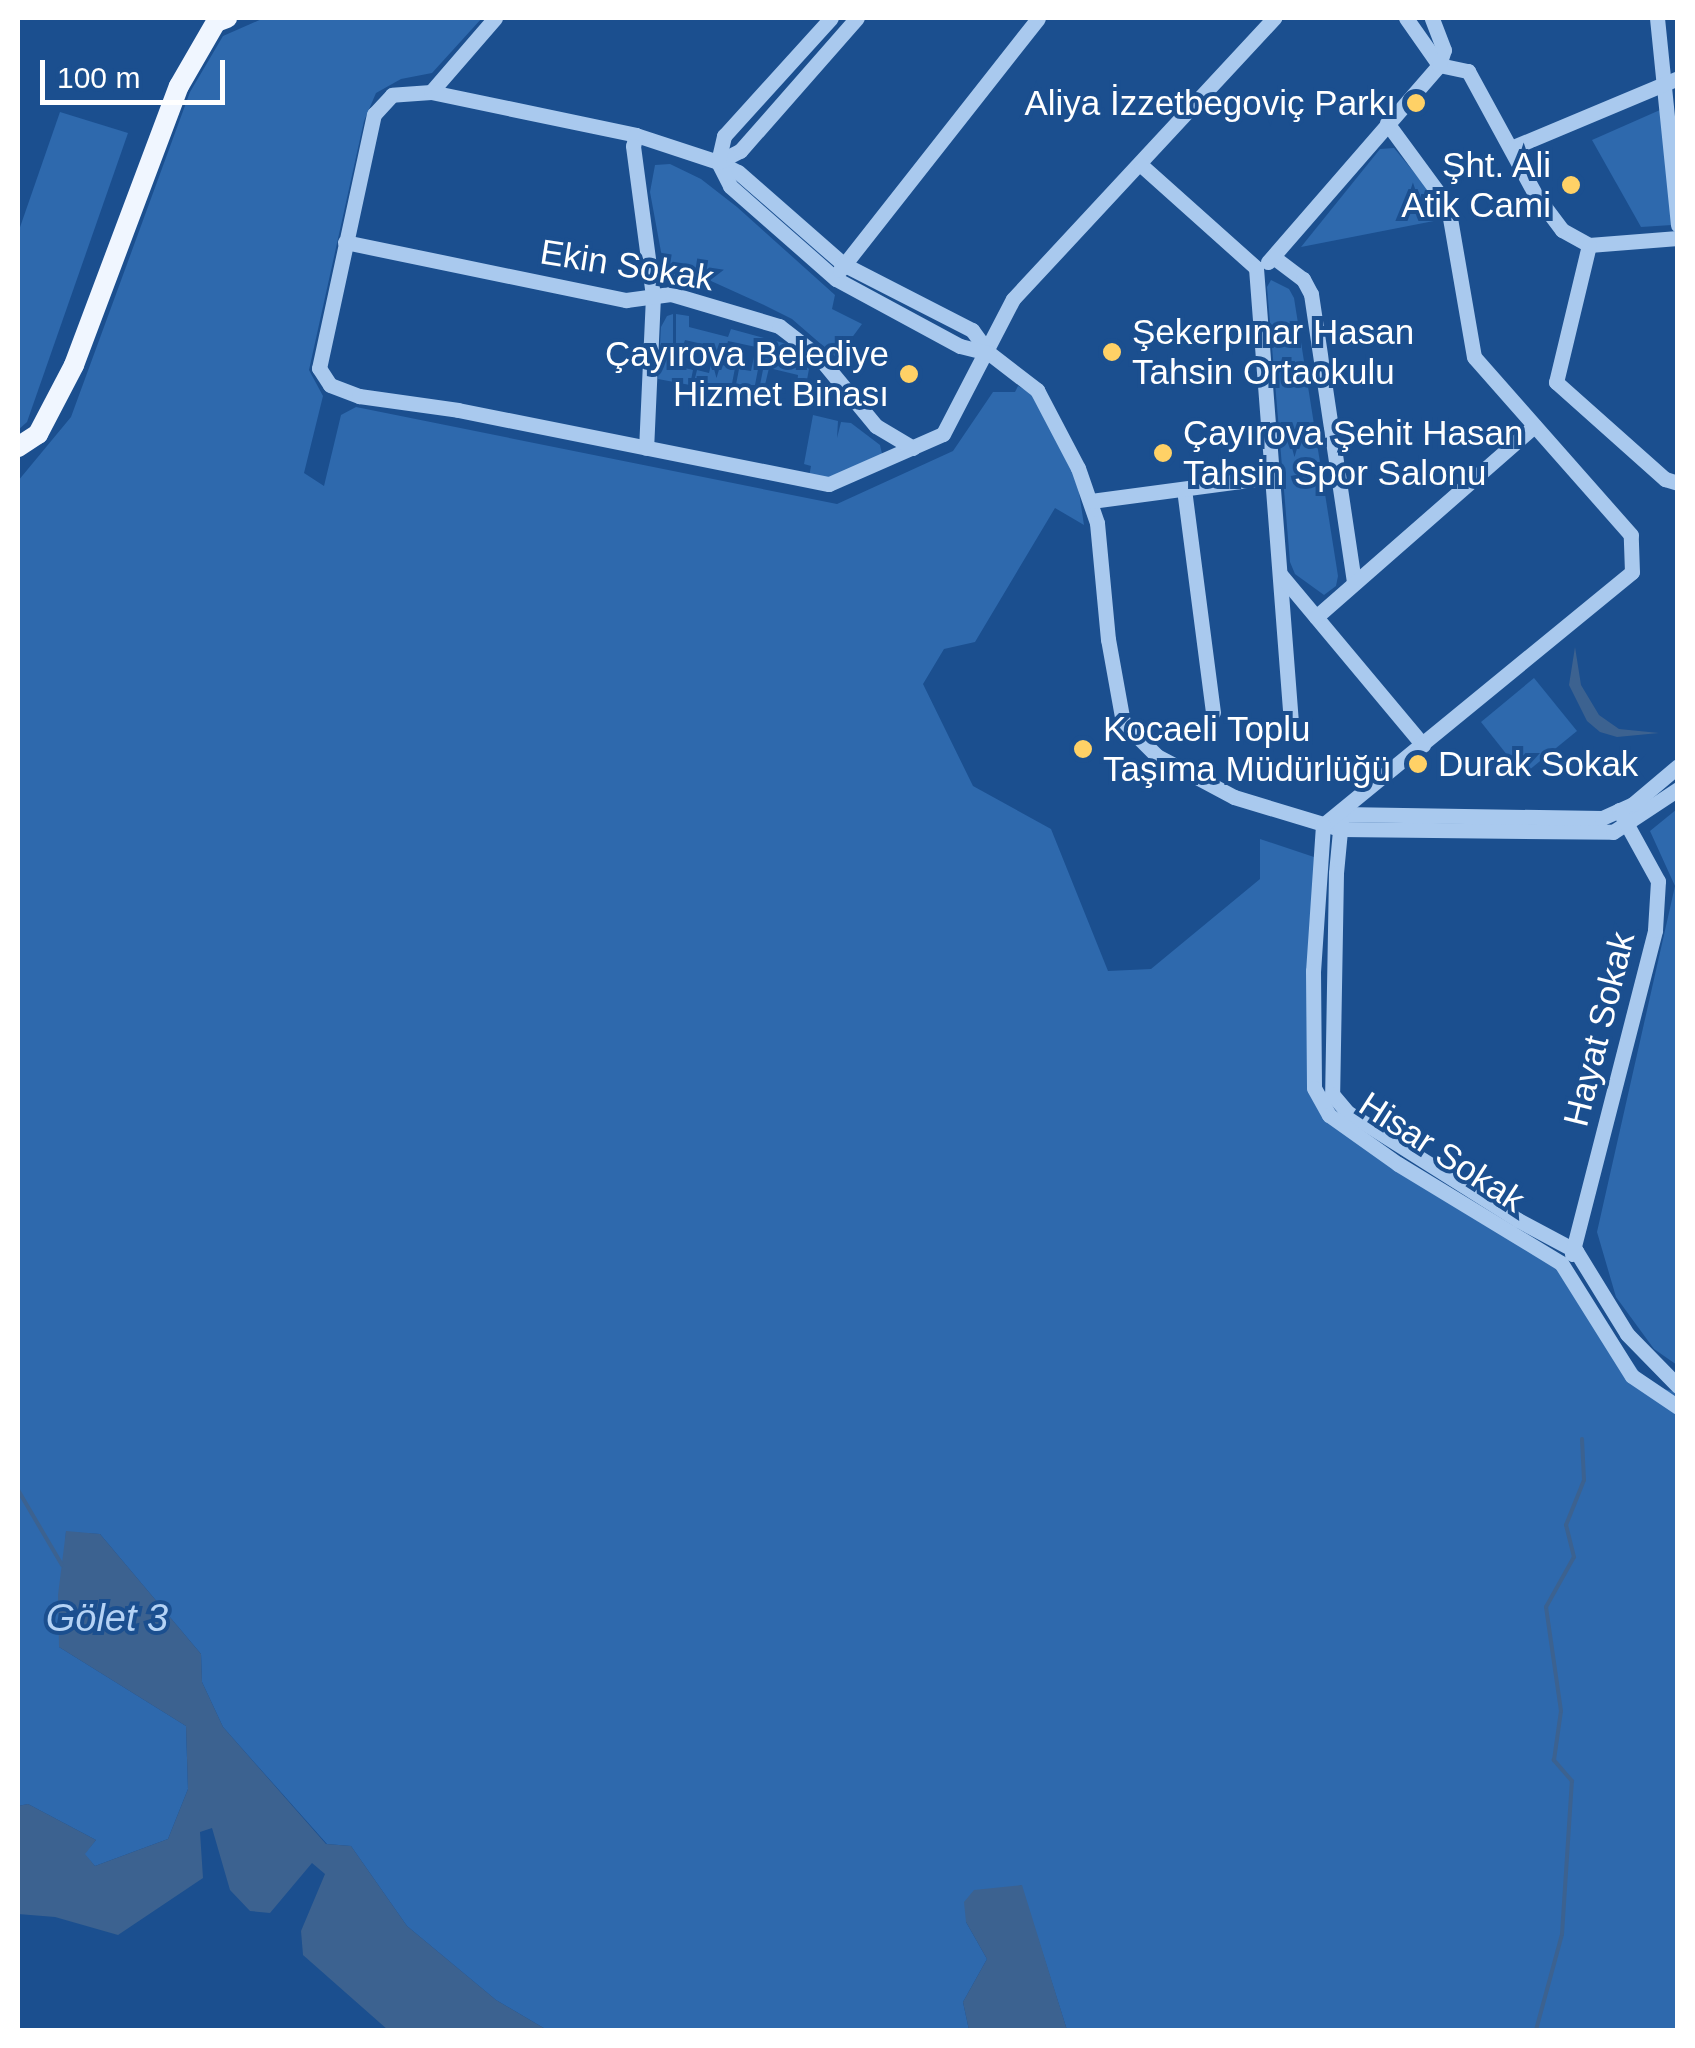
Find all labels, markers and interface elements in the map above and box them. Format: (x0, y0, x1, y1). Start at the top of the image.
scale bar (45, 40, 230, 102)
text: 100 m (57, 61, 140, 94)
place label: Aliya İzzetbegoviç Parkı (1024, 82, 1396, 124)
marker: Aliya İzzetbegoviç Parkı (1405, 92, 1427, 114)
place label: Şht. Ali Atik Cami (1401, 144, 1551, 226)
marker: Şht. Ali Atik Cami (1560, 174, 1582, 196)
street label: Ekin Sokak (537, 231, 717, 299)
place label: Şekerpınar Hasan Tahsin Ortaokulu (1132, 311, 1414, 393)
place label: Çayırova Belediye Hizmet Binası (605, 333, 889, 415)
marker: Şekerpınar Hasan Tahsin Ortaokulu (1101, 341, 1123, 363)
marker: Çayırova Belediye Hizmet Binası (898, 363, 920, 385)
place label: Çayırova Şehit Hasan Tahsin Spor Salonu (1183, 412, 1523, 494)
marker: Çayırova Şehit Hasan Tahsin Spor Salonu (1152, 442, 1174, 464)
place label: Kocaeli Toplu Taşıma Müdürlüğü (1103, 708, 1391, 790)
marker: Kocaeli Toplu Taşıma Müdürlüğü (1072, 738, 1094, 760)
place label: Durak Sokak (1438, 743, 1638, 785)
marker: Durak Sokak (1407, 753, 1429, 775)
street label: Hayat Sokak (1555, 928, 1643, 1130)
street label: Hisar Sokak (1351, 1083, 1533, 1221)
water label: Gölet 3 (46, 1596, 168, 1642)

